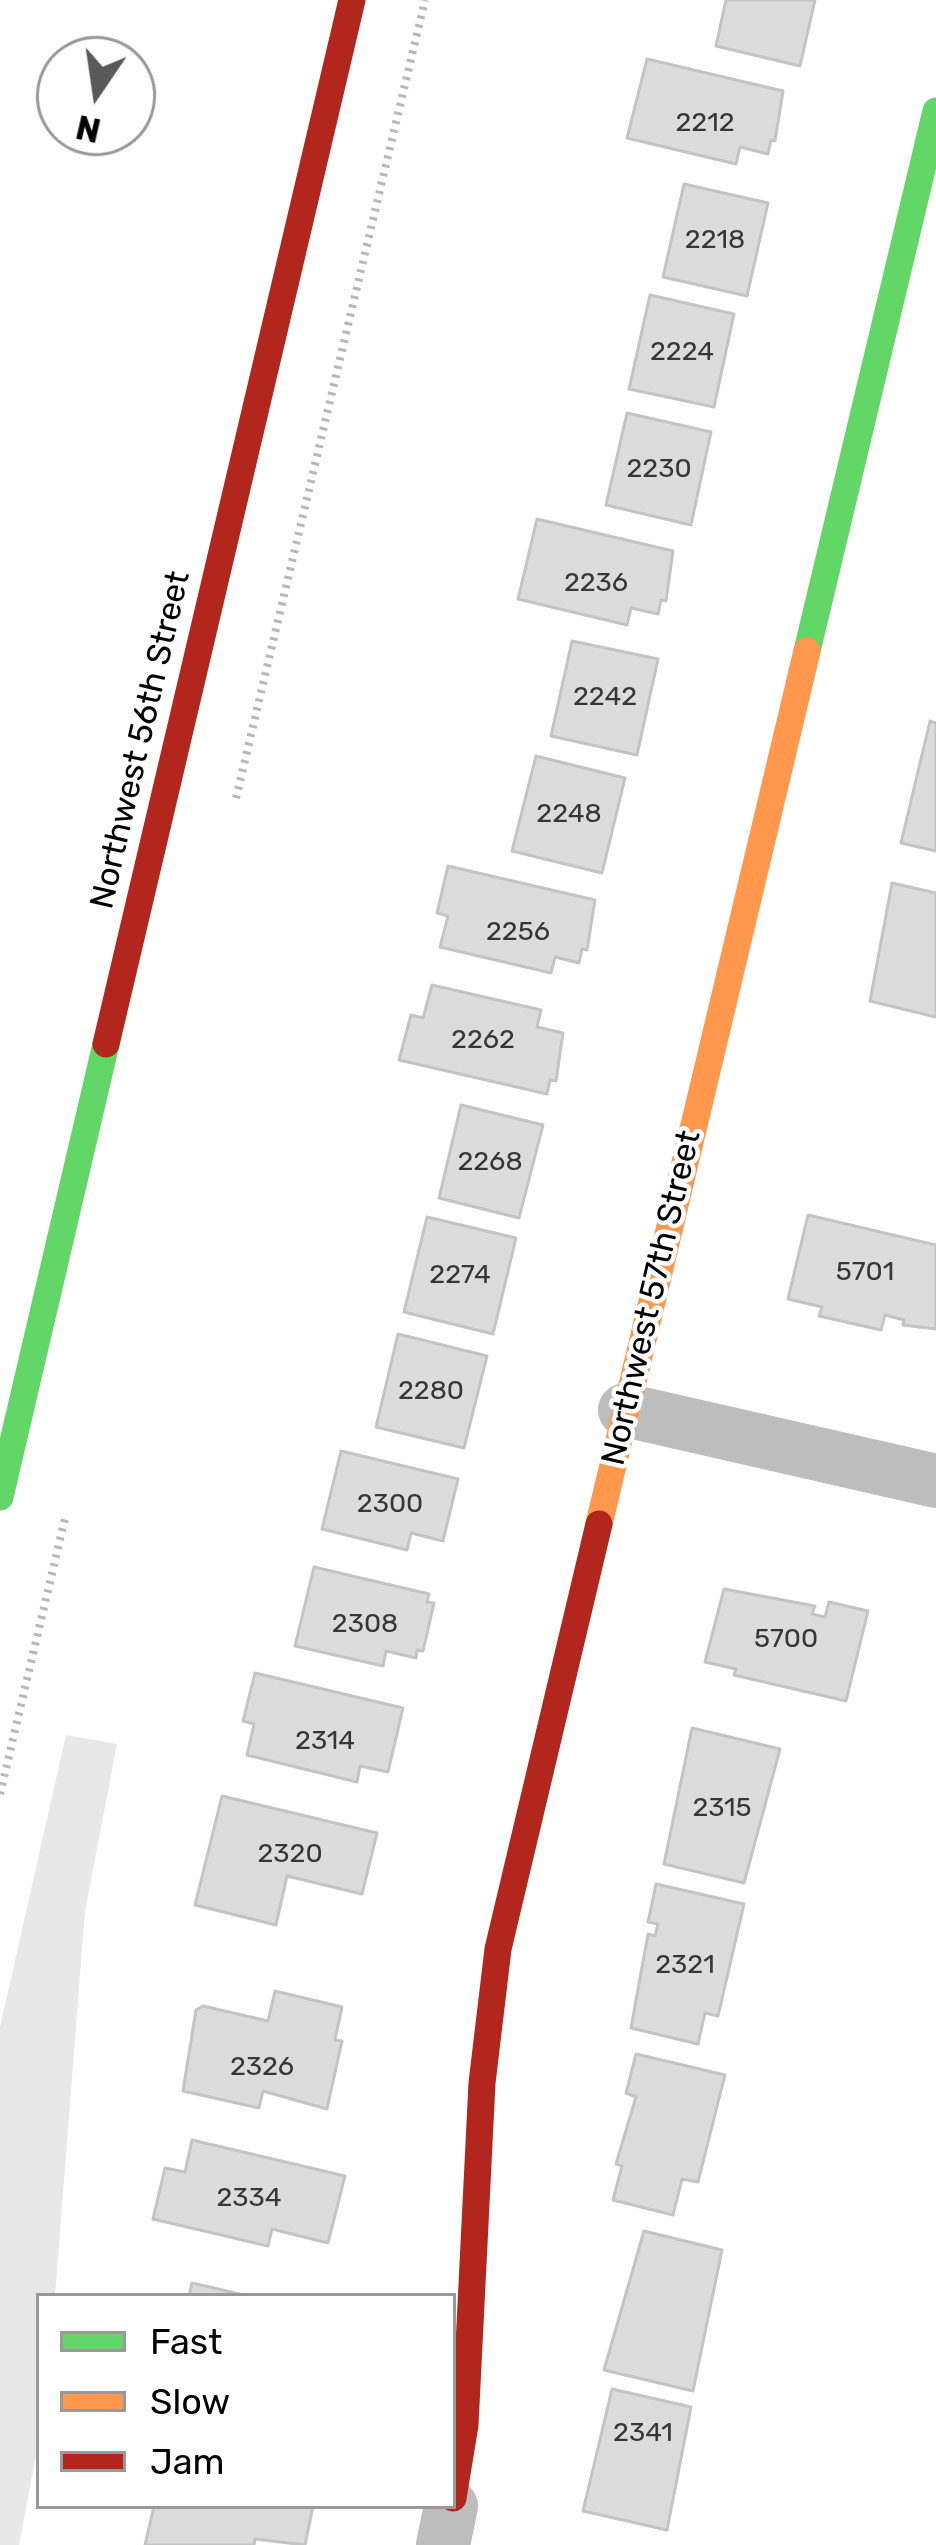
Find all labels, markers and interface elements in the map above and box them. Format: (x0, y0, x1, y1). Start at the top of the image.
north arrow (36, 36, 156, 156)
text: N (73, 107, 104, 150)
house number: 2212 (675, 107, 735, 139)
house number: 2218 (685, 224, 745, 256)
house number: 2224 (650, 336, 714, 368)
house number: 2230 (626, 453, 692, 485)
street label: Northwest 56th Street (83, 567, 199, 913)
house number: 2236 (564, 567, 628, 599)
house number: 2242 (573, 681, 637, 713)
house number: 2248 (536, 798, 602, 830)
house number: 2256 (486, 916, 550, 948)
house number: 2262 (451, 1024, 515, 1056)
street label: Northwest 57th Street (594, 1127, 710, 1469)
house number: 2268 (457, 1146, 523, 1178)
house number: 5701 (836, 1256, 894, 1288)
house number: 2274 (429, 1259, 491, 1291)
house number: 2280 (398, 1375, 464, 1407)
house number: 2300 (357, 1488, 423, 1520)
house number: 2308 (332, 1608, 398, 1640)
house number: 5700 (754, 1623, 818, 1655)
house number: 2314 (295, 1725, 355, 1757)
house number: 2315 (692, 1792, 752, 1824)
house number: 2320 (257, 1838, 323, 1870)
house number: 2321 (655, 1949, 715, 1981)
house number: 2326 (230, 2051, 294, 2083)
house number: 2334 (216, 2182, 282, 2214)
legend (36, 2293, 456, 2509)
text: Fast (150, 2320, 222, 2363)
text: Slow (150, 2380, 230, 2423)
house number: 2341 (613, 2417, 673, 2449)
text: Jam (150, 2440, 225, 2483)

